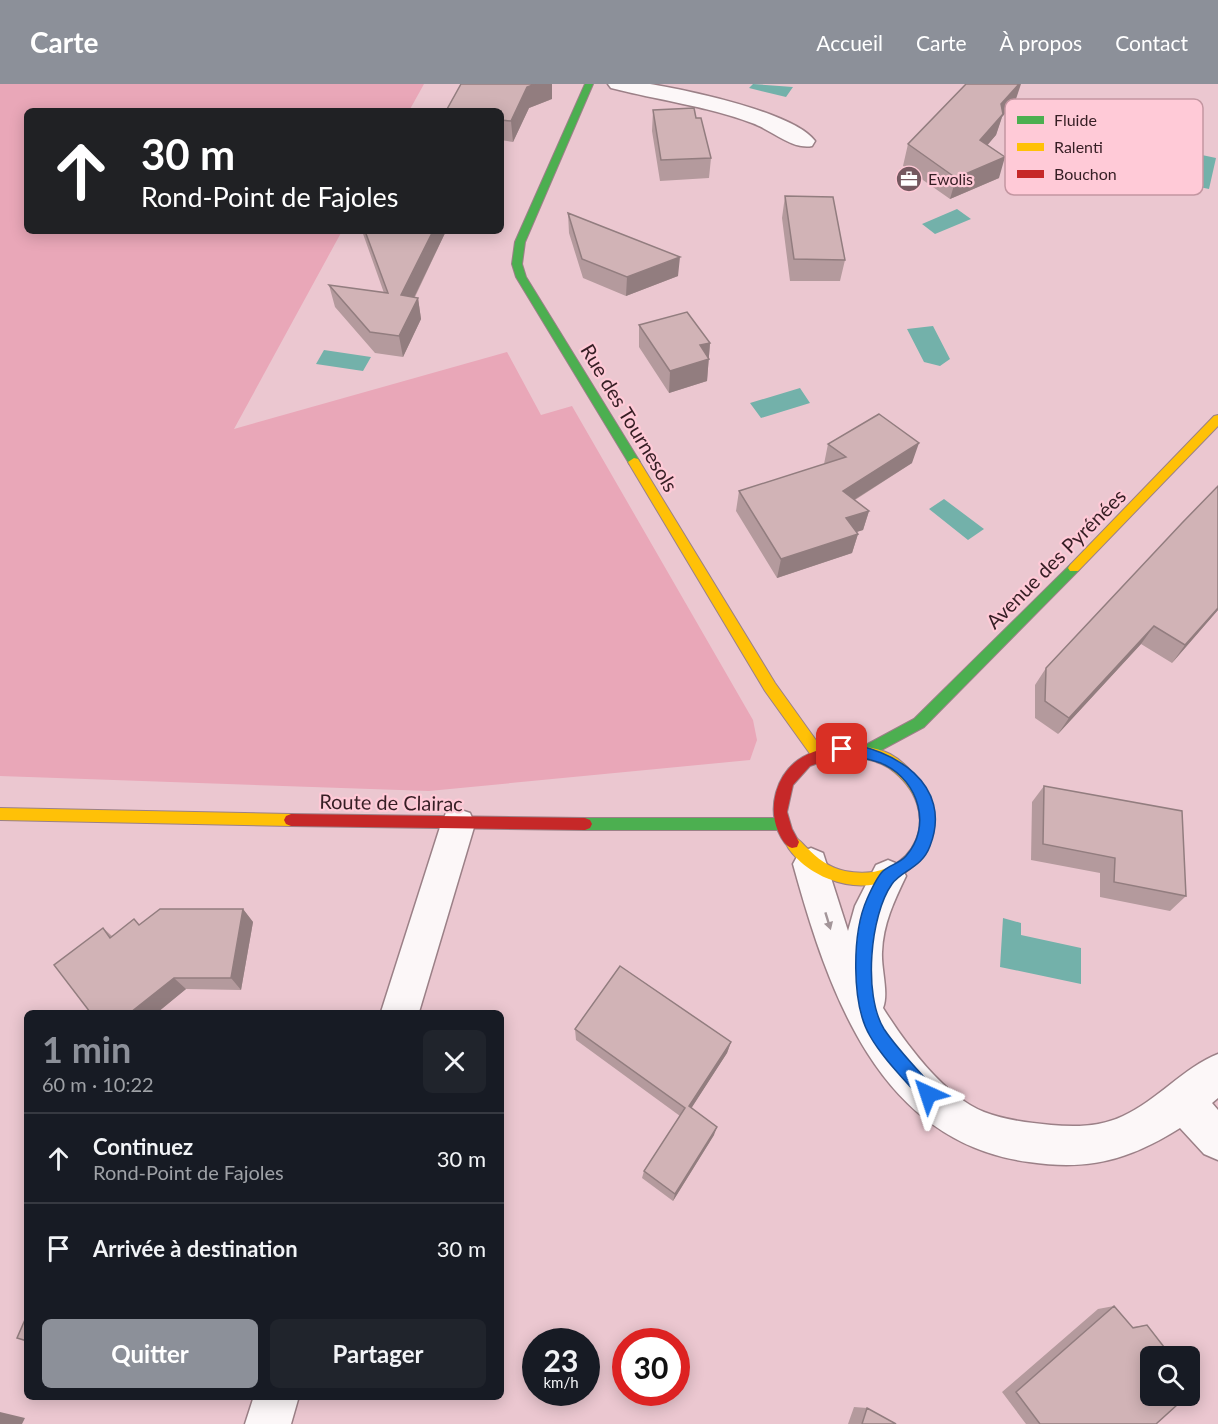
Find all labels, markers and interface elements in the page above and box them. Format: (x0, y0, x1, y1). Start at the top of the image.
text: Carte (30, 25, 98, 59)
text: Accueil (816, 30, 883, 55)
text: Carte (916, 30, 967, 55)
text: À propos (1000, 30, 1082, 55)
text: Contact (1115, 30, 1188, 55)
legend (1005, 99, 1203, 195)
text: Fluide (1054, 110, 1097, 129)
text: 30 m (141, 129, 235, 179)
icon: ahead (42, 132, 120, 210)
text: Ralenti (1054, 137, 1103, 156)
office icon: Ewolis (894, 164, 924, 194)
text: Bouchon (1054, 164, 1117, 183)
place label: Ewolis (928, 169, 973, 188)
text: Rond-Point de Fajoles (141, 180, 399, 213)
street label: Rue des Tournesols (576, 339, 683, 496)
street label: Avenue des Pyrénées (980, 483, 1130, 633)
pin (816, 723, 867, 774)
icon: arrive (825, 732, 858, 765)
street label: Route de Clairac (319, 789, 463, 815)
one-way arrow (824, 912, 833, 930)
text: 1 min (42, 1027, 131, 1071)
button: close (423, 1030, 486, 1093)
position arrow (896, 1062, 960, 1126)
text: 60 m · 10:22 (42, 1072, 154, 1096)
text: Continuez (93, 1133, 193, 1160)
icon: ahead (42, 1142, 75, 1175)
text: 30 m (437, 1145, 486, 1172)
text: Rond-Point de Fajoles (93, 1160, 284, 1184)
icon: arrive (42, 1232, 75, 1265)
text: Arrivée à destination (93, 1235, 298, 1262)
text: 30 m (437, 1235, 486, 1262)
button: Quitter (42, 1319, 258, 1388)
button: Partager (270, 1319, 486, 1388)
speed limit sign: 30 (612, 1328, 690, 1406)
text: 23 (544, 1342, 578, 1378)
map controls (1140, 1346, 1200, 1406)
button: search (1140, 1346, 1200, 1406)
text: km/h (543, 1373, 579, 1391)

